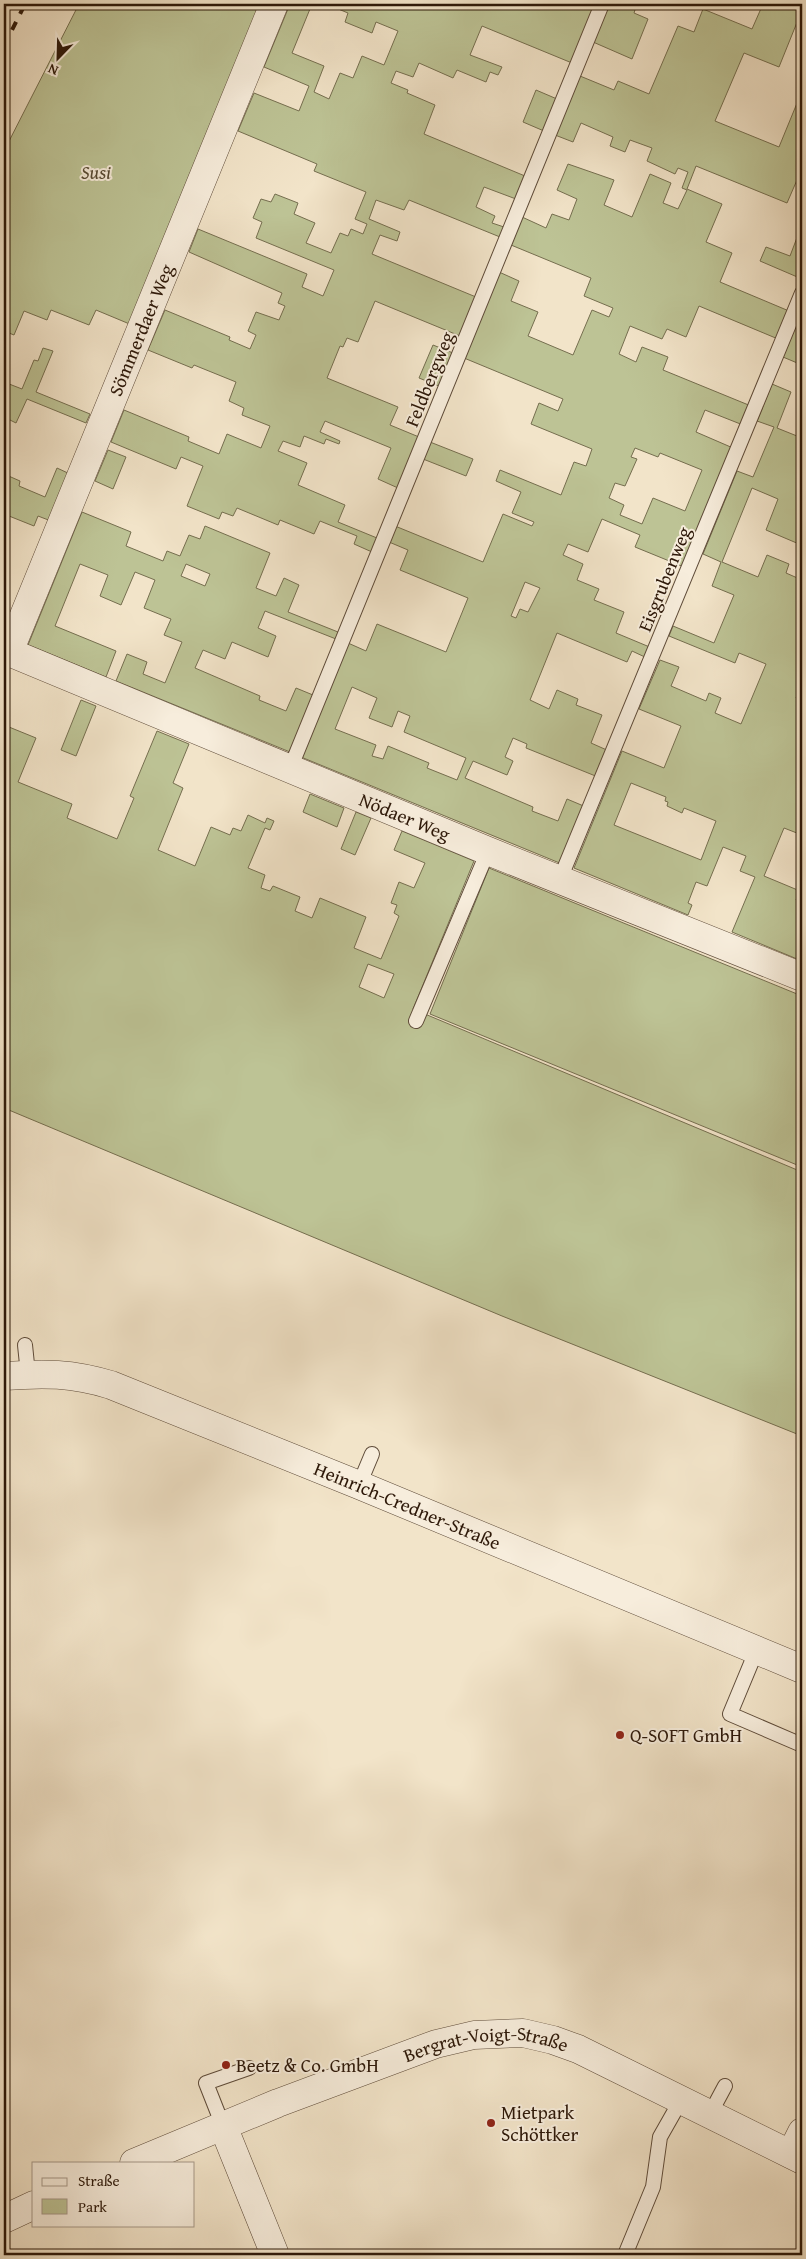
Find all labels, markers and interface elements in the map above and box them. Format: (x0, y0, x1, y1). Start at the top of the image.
north arrow (32, 32, 82, 82)
text: N (44, 59, 61, 81)
park label: Susi (81, 158, 111, 186)
street label: Sömmerdaer Weg (101, 259, 180, 400)
street label: Feldbergweg (397, 327, 461, 431)
street label: Eisgrubenweg (630, 522, 698, 636)
street label: Nödaer Weg (355, 785, 455, 848)
street label: Heinrich-Credner-Straße (310, 1454, 505, 1556)
place label: Q-SOFT GmbH (630, 1721, 742, 1749)
marker: Q-SOFT GmbH (614, 1729, 626, 1741)
street label: Bergrat-Voigt-Straße (399, 2019, 573, 2069)
place label: Beetz & Co. GmbH (236, 2051, 379, 2079)
marker: Beetz & Co. GmbH (220, 2059, 232, 2071)
place label: Mietpark Schöttker (501, 2098, 578, 2148)
marker: Mietpark Schöttker (485, 2117, 497, 2129)
legend (32, 2162, 195, 2226)
text: Straße (78, 2170, 120, 2191)
text: Park (78, 2196, 107, 2217)

